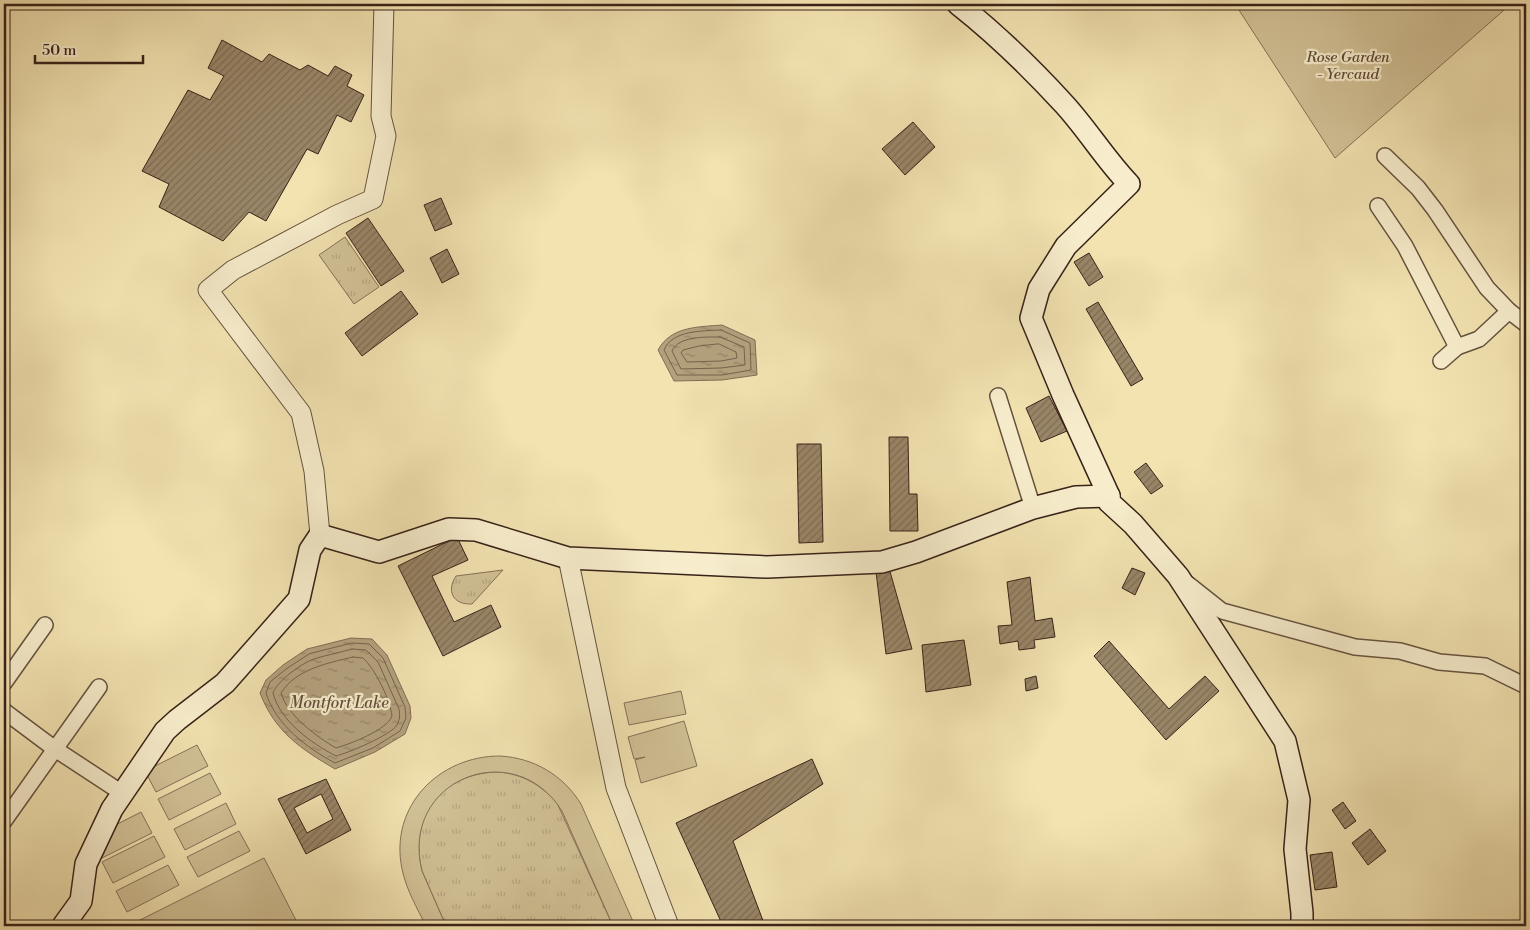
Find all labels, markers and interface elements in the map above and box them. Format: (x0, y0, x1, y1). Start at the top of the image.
scale bar (35, 32, 142, 64)
text: 50 m (42, 41, 76, 60)
park label: Rose Garden - Yercaud (1305, 48, 1390, 84)
water label: Montfort Lake (289, 693, 389, 713)

